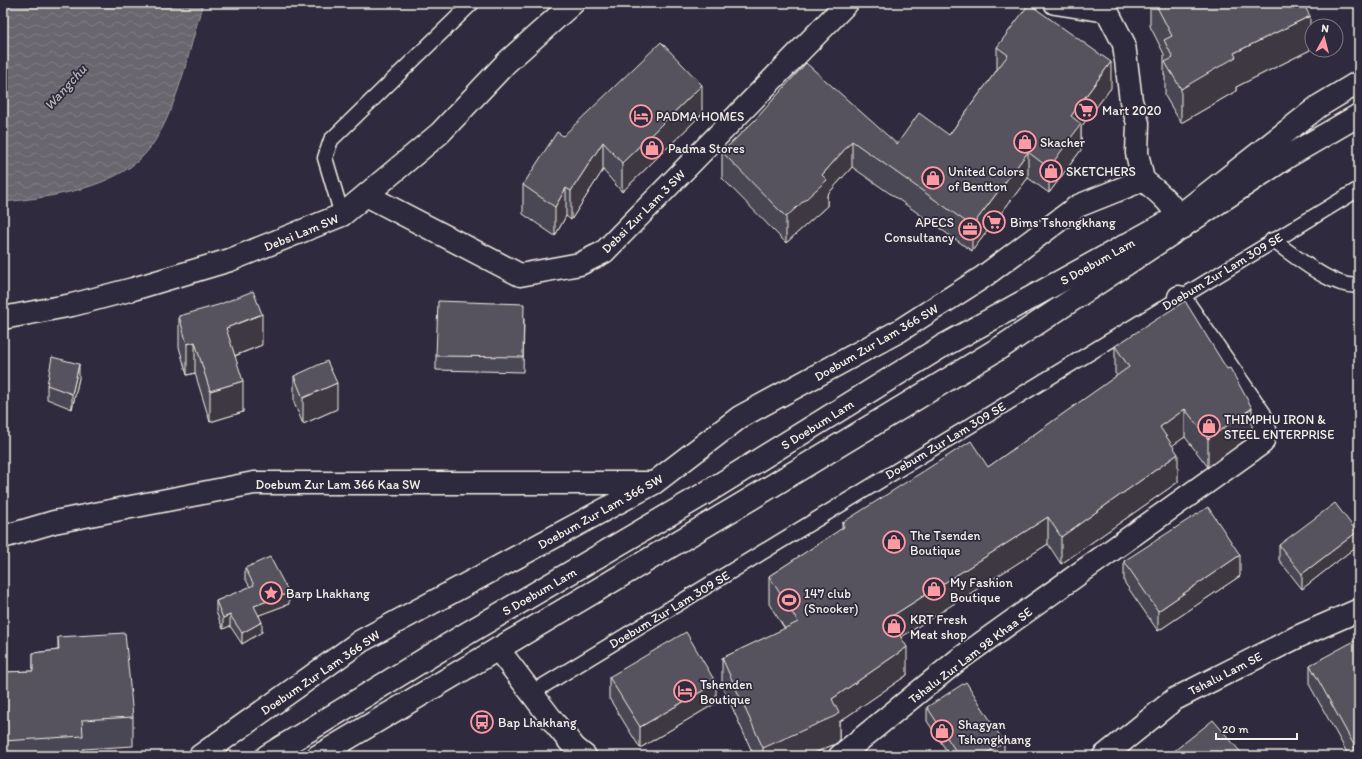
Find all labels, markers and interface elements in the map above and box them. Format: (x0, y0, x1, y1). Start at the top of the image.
north arrow (1304, 18, 1344, 58)
text: N (1321, 22, 1330, 35)
water label: Wangchu (40, 61, 91, 114)
supermarket icon: Mart 2020 (1073, 97, 1099, 123)
hotel icon: PADMA HOMES (628, 103, 654, 129)
place label: Mart 2020 (1102, 103, 1162, 118)
place label: PADMA HOMES (656, 109, 744, 124)
shop icon: Skacher (1012, 129, 1038, 155)
shop icon: Padma Stores (639, 135, 665, 161)
place label: Skacher (1040, 135, 1086, 150)
place label: Padma Stores (668, 141, 745, 156)
shop icon: SKETCHERS (1038, 158, 1064, 184)
place label: United Colors of Bentton (948, 164, 1025, 194)
place label: SKETCHERS (1066, 164, 1136, 179)
shop icon: United Colors of Bentton (920, 165, 946, 191)
street label: Debsi Zur Lam 3 SW (598, 166, 688, 256)
supermarket icon: Bims Tshongkhang (981, 209, 1007, 235)
street label: Debsi Lam SW (262, 211, 341, 254)
place label: APECS Consultancy (884, 215, 954, 245)
place label: Bims Tshongkhang (1010, 215, 1116, 230)
office icon: APECS Consultancy (957, 216, 983, 242)
street label: Doebum Zur Lam 309 SE (1159, 230, 1285, 313)
street label: S Doebum Lam (1057, 235, 1137, 288)
street label: Doebum Zur Lam 366 SW (812, 301, 941, 384)
street label: S Doebum Lam (778, 396, 856, 453)
street label: Doebum Zur Lam 309 SE (882, 399, 1008, 482)
place label: THIMPHU IRON & STEEL ENTERPRISE (1224, 412, 1334, 442)
shop icon: THIMPHU IRON & STEEL ENTERPRISE (1196, 413, 1222, 439)
street label: Doebum Zur Lam 366 SW (535, 471, 665, 552)
street label: Doebum Zur Lam 366 Kaa SW (256, 477, 420, 492)
place label: The Tsenden Boutique (910, 528, 980, 558)
shop icon: The Tsenden Boutique (881, 529, 907, 555)
street label: S Doebum Lam (500, 564, 579, 619)
street label: Doebum Zur Lam 309 SE (606, 568, 732, 651)
place label: My Fashion Boutique (950, 575, 1013, 605)
shop icon: My Fashion Boutique (921, 576, 947, 602)
place icon: Barp Lhakhang (258, 580, 284, 606)
place label: Barp Lhakhang (286, 586, 370, 601)
place label: 147 club (Snooker) (804, 586, 858, 616)
sports icon: 147 club (Snooker) (776, 587, 802, 613)
street label: Tshalu Zur Lam 98 Khaa SE (905, 604, 1035, 707)
place label: KRT Fresh Meat shop (910, 612, 967, 642)
shop icon: KRT Fresh Meat shop (881, 613, 907, 639)
street label: Doebum Zur Lam 366 SW (258, 627, 383, 718)
street label: Tshalu Lam SE (1186, 648, 1265, 698)
place label: Tshenden Boutique (700, 677, 752, 707)
hotel icon: Tshenden Boutique (672, 678, 698, 704)
bus stop icon: Bap Lhakhang (469, 709, 495, 735)
place label: Bap Lhakhang (498, 715, 577, 730)
scale bar (1216, 715, 1297, 741)
place label: Shagyan Tshongkhang (958, 717, 1031, 747)
shop icon: Shagyan Tshongkhang (929, 718, 955, 744)
text: 20 m (1222, 722, 1249, 736)

